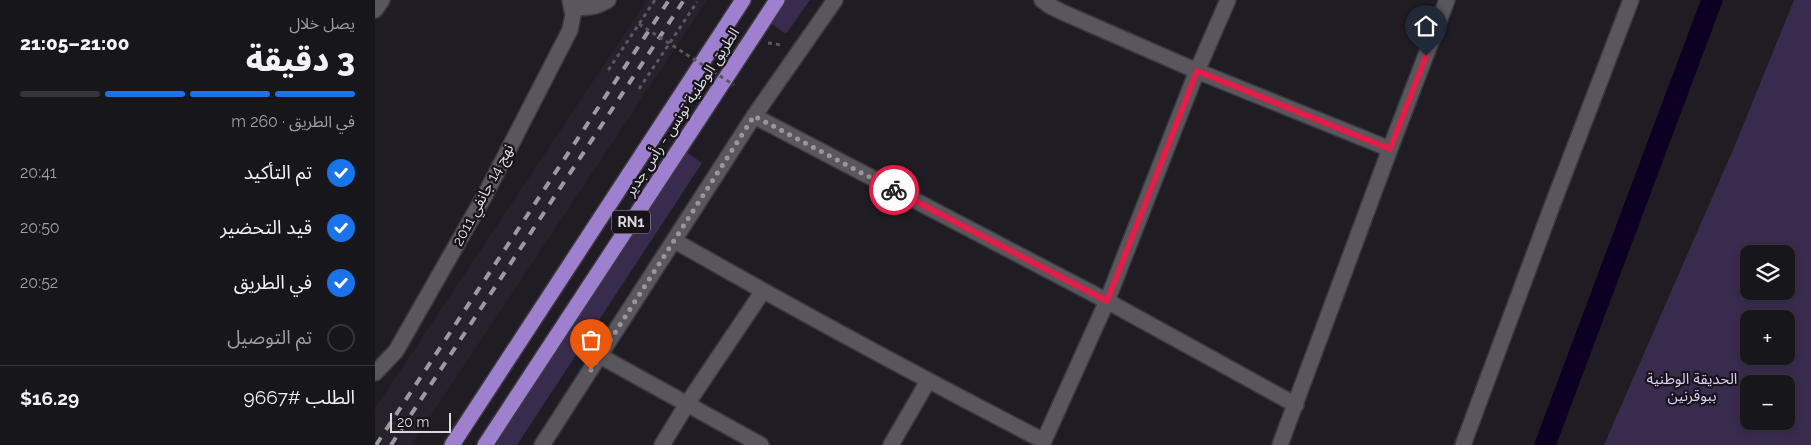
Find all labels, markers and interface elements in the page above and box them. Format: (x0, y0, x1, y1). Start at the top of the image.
pin (1405, 5, 1447, 56)
icon: home (1412, 12, 1440, 40)
text: يصل خلال (289, 14, 355, 33)
street label: الطريق الوطنية تونس - رأس جدير (620, 24, 744, 201)
text: 21:00–21:05 (20, 32, 129, 54)
text: 3 دقيقة (246, 41, 355, 78)
text: في الطريق · 260 m (231, 112, 355, 131)
street label: نهج 14 جانفي 2011 (449, 141, 520, 251)
icon: check (327, 159, 355, 187)
text: تم التأكيد (244, 161, 312, 183)
text: 20:41 (20, 163, 57, 182)
courier (869, 165, 919, 215)
icon: bike (880, 176, 908, 204)
road number: RN1 (612, 210, 650, 233)
icon: check (327, 214, 355, 242)
text: قيد التحضير (220, 216, 312, 238)
text: 20:50 (20, 218, 60, 237)
map controls (1740, 245, 1795, 430)
button: layers (1740, 245, 1795, 300)
icon: check (327, 269, 355, 297)
text: في الطريق (234, 271, 312, 293)
text: 20:52 (20, 273, 58, 292)
button: + (1740, 310, 1795, 365)
pin (570, 319, 612, 370)
text: تم التوصيل (227, 326, 312, 348)
icon: bag (577, 326, 605, 354)
park label: الحديقة الوطنية ببوقرنين (1647, 370, 1737, 405)
button: − (1740, 375, 1795, 430)
text: الطلب #9667 (244, 386, 355, 408)
text: $16.29 (20, 387, 79, 409)
scale bar (390, 410, 451, 433)
text: 20 m (397, 414, 429, 430)

